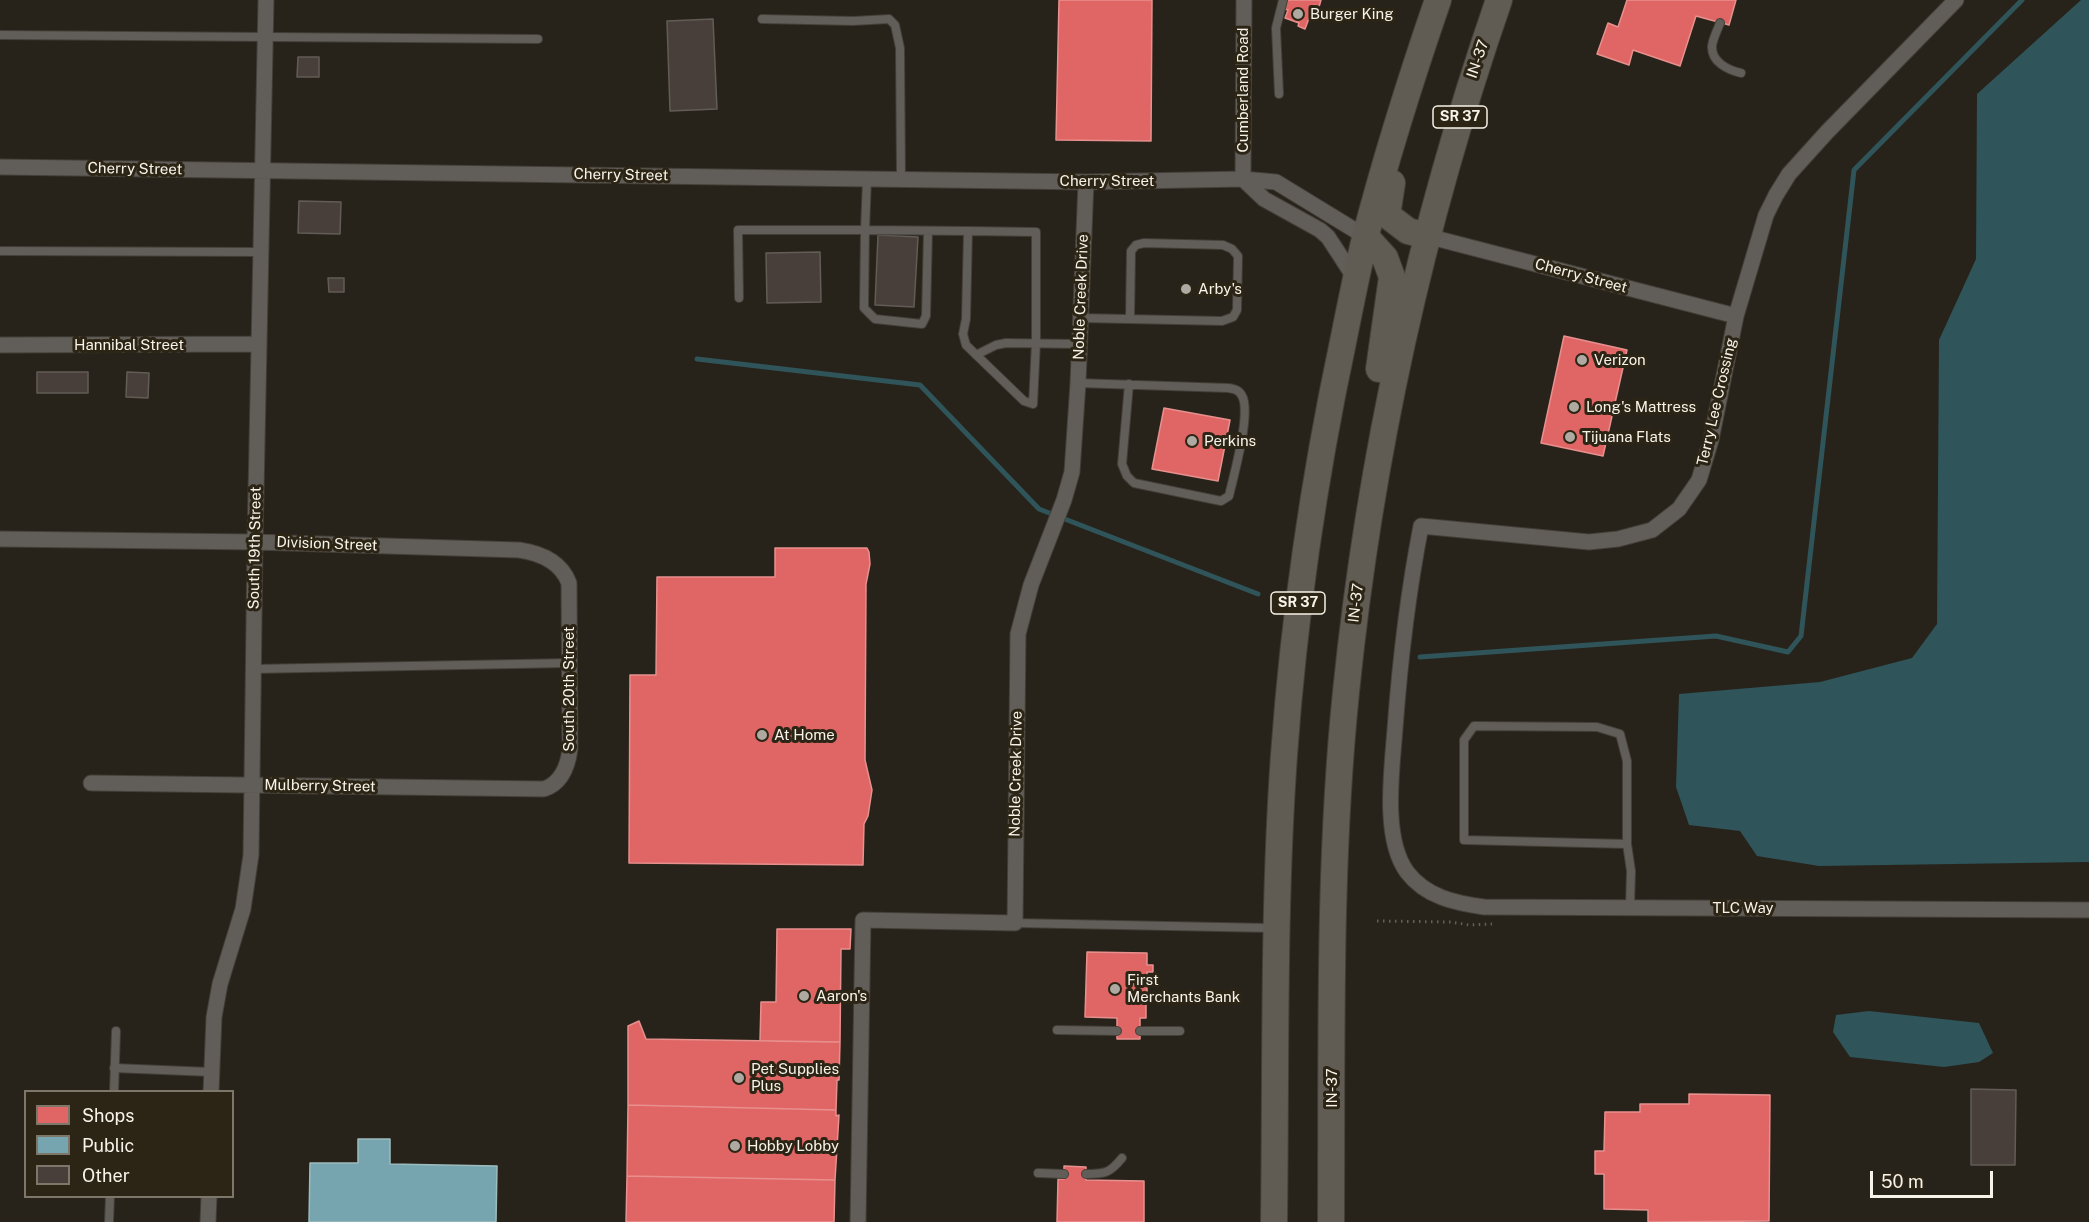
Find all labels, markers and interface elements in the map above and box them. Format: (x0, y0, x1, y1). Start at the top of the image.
place label: Burger King (1310, 5, 1394, 23)
marker: Burger King (1291, 7, 1305, 21)
street label: Cumberland Road (1234, 28, 1252, 152)
street label: IN-37 (1463, 37, 1493, 81)
road number: SR 37 (1433, 106, 1487, 128)
street label: Cherry Street (87, 159, 183, 179)
street label: Cherry Street (573, 165, 669, 185)
street label: Cherry Street (1060, 172, 1154, 190)
street label: Noble Creek Drive (1070, 234, 1092, 360)
street label: Cherry Street (1533, 255, 1629, 297)
place label: Arby's (1198, 280, 1242, 298)
marker: Arby's (1179, 282, 1193, 296)
street label: Hannibal Street (74, 336, 184, 354)
street label: Terry Lee Crossing (1694, 336, 1740, 468)
place label: Verizon (1594, 351, 1646, 369)
marker: Verizon (1575, 353, 1589, 367)
place label: Long's Mattress (1586, 398, 1696, 416)
marker: Long's Mattress (1567, 400, 1581, 414)
place label: Tijuana Flats (1582, 428, 1671, 446)
marker: Tijuana Flats (1563, 430, 1577, 444)
place label: Perkins (1204, 432, 1256, 450)
marker: Perkins (1185, 434, 1199, 448)
street label: South 19th Street (245, 486, 265, 610)
street label: Division Street (276, 533, 378, 555)
street label: IN-37 (1345, 582, 1367, 624)
road number: SR 37 (1271, 592, 1325, 614)
street label: South 20th Street (560, 626, 578, 752)
street label: Noble Creek Drive (1006, 711, 1026, 837)
place label: At Home (774, 726, 835, 744)
marker: At Home (755, 728, 769, 742)
street label: Mulberry Street (264, 776, 376, 796)
street label: TLC Way (1713, 899, 1773, 917)
place label: First Merchants Bank (1127, 971, 1240, 1006)
marker: First Merchants Bank (1108, 982, 1122, 996)
place label: Aaron's (816, 987, 867, 1005)
marker: Aaron's (797, 989, 811, 1003)
place label: Pet Supplies Plus (751, 1060, 839, 1095)
street label: IN-37 (1323, 1068, 1341, 1108)
marker: Pet Supplies Plus (732, 1071, 746, 1085)
legend (24, 1090, 234, 1198)
text: Shops (82, 1105, 134, 1126)
text: Public (82, 1135, 134, 1156)
place label: Hobby Lobby (747, 1137, 839, 1155)
marker: Hobby Lobby (728, 1139, 742, 1153)
scale bar (1873, 1159, 1996, 1197)
text: Other (82, 1165, 130, 1186)
text: 50 m (1881, 1171, 1924, 1192)

